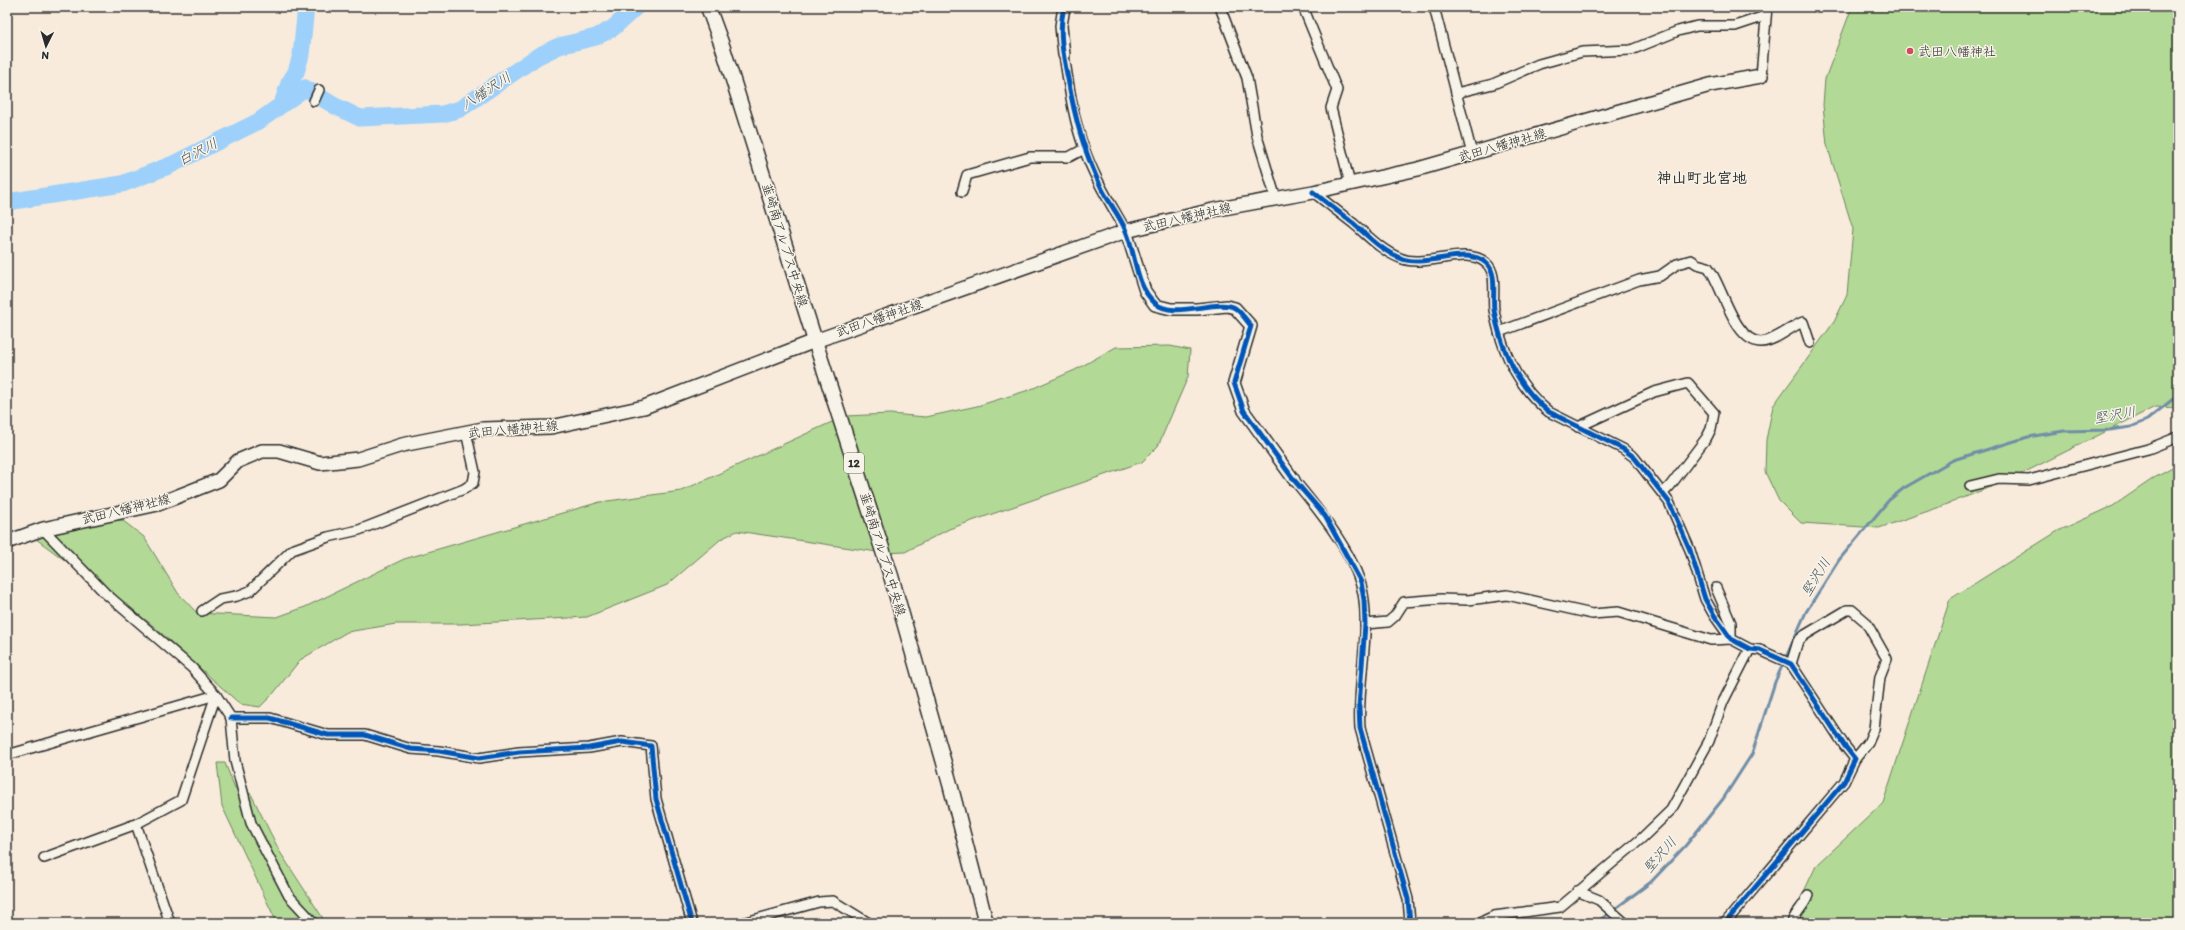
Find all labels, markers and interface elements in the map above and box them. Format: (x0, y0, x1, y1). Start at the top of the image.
north arrow (26, 26, 66, 66)
place label: 武田八幡神社 (1918, 44, 1996, 59)
marker: 武田八幡神社 (1905, 46, 1915, 56)
text: N (41, 49, 49, 62)
water label: 八幡沢川 (458, 69, 514, 113)
street label: 武田八幡神社線 (1456, 125, 1549, 165)
water label: 白沢川 (175, 135, 221, 169)
district label: 神山町北宮地 (1657, 169, 1747, 187)
street label: 韮崎南アルプス中央線 (759, 181, 811, 310)
street label: 武田八幡神社線 (1141, 199, 1234, 235)
street label: 武田八幡神社線 (834, 296, 925, 340)
water label: 堅沢川 (2093, 403, 2137, 427)
street label: 武田八幡神社線 (467, 417, 560, 440)
road number: 12 (844, 453, 864, 473)
street label: 武田八幡神社線 (80, 490, 173, 527)
street label: 韮崎南アルプス中央線 (857, 490, 909, 619)
water label: 堅沢川 (1798, 555, 1834, 599)
water label: 堅沢川 (1640, 834, 1680, 876)

